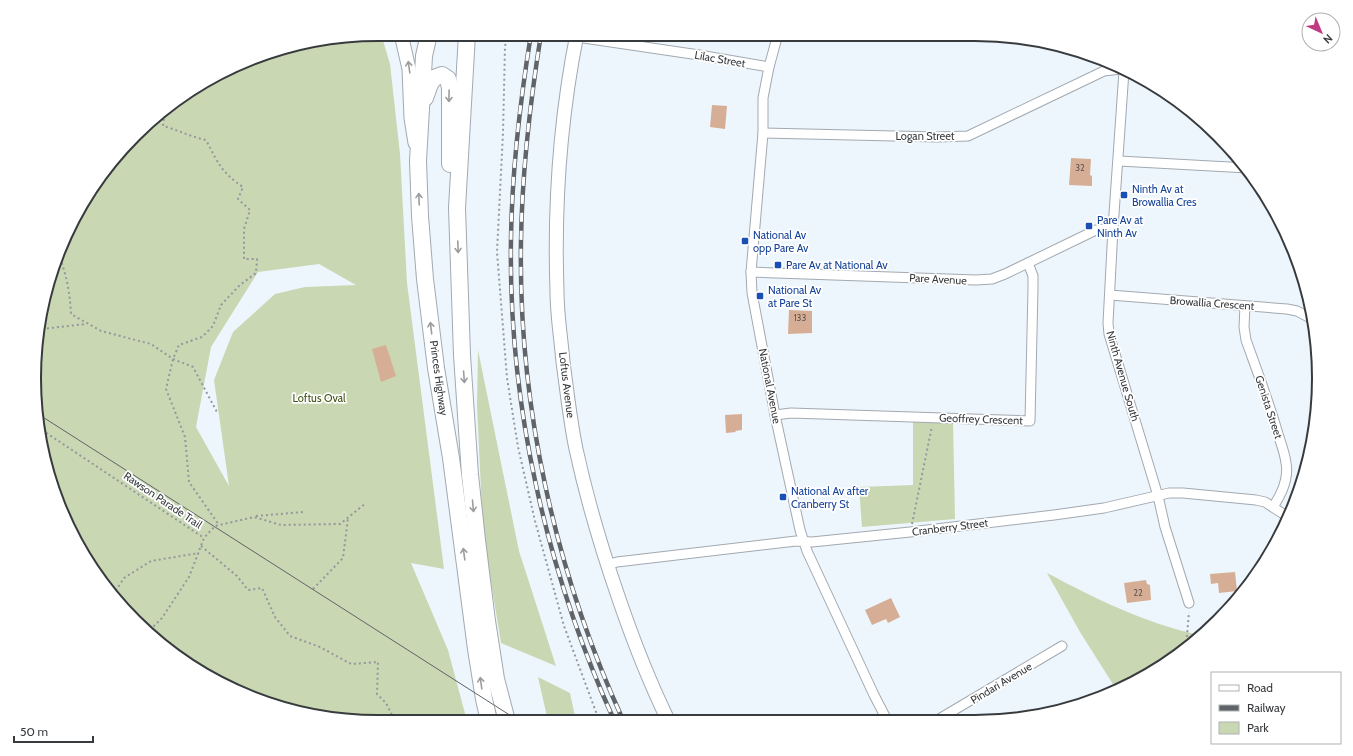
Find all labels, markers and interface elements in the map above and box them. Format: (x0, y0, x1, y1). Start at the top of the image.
north arrow (1301, 12, 1341, 52)
text: N (1320, 31, 1336, 47)
street label: Lilac Street (693, 48, 747, 70)
one-way arrow (405, 60, 412, 73)
one-way arrow (445, 89, 453, 102)
street label: Logan Street (895, 129, 955, 143)
house number: 32 (1075, 162, 1085, 173)
place label: Ninth Av at Browallia Cres (1132, 182, 1197, 209)
marker: Ninth Av at Browallia Cres (1119, 190, 1129, 200)
one-way arrow (415, 193, 423, 206)
place label: Pare Av at Ninth Av (1097, 213, 1143, 240)
marker: Pare Av at Ninth Av (1084, 221, 1094, 231)
place label: National Av opp Pare Av (753, 228, 809, 255)
marker: National Av opp Pare Av (740, 236, 750, 246)
one-way arrow (454, 240, 462, 253)
place label: Pare Av at National Av (786, 258, 888, 272)
marker: Pare Av at National Av (773, 260, 783, 270)
street label: Pare Avenue (909, 270, 968, 288)
place label: National Av at Pare St (768, 283, 822, 310)
marker: National Av at Pare St (755, 291, 765, 301)
street label: Browallia Crescent (1169, 293, 1255, 313)
house number: 133 (794, 312, 806, 323)
one-way arrow (427, 322, 435, 335)
street label: Ninth Avenue South (1103, 329, 1143, 423)
street label: Princes Highway (427, 340, 451, 417)
street label: National Avenue (756, 347, 784, 425)
street label: Loftus Avenue (556, 351, 578, 419)
one-way arrow (460, 370, 467, 383)
street label: Genista Street (1252, 374, 1286, 441)
park label: Loftus Oval (292, 391, 346, 405)
street label: Geoffrey Crescent (939, 411, 1023, 427)
street label: Rawson Parade Trail (121, 469, 205, 532)
place label: National Av after Cranberry St (791, 484, 869, 511)
marker: National Av after Cranberry St (778, 492, 788, 502)
one-way arrow (470, 499, 477, 512)
street label: Cranberry Street (911, 515, 989, 539)
one-way arrow (460, 548, 467, 561)
house number: 22 (1133, 587, 1143, 598)
street label: Pindari Avenue (968, 659, 1035, 707)
legend (1211, 672, 1341, 744)
one-way arrow (477, 677, 485, 690)
text: Road (1247, 680, 1273, 695)
text: Railway (1247, 700, 1285, 715)
scale bar (14, 718, 93, 744)
text: Park (1247, 720, 1269, 735)
text: 50 m (20, 724, 48, 739)

